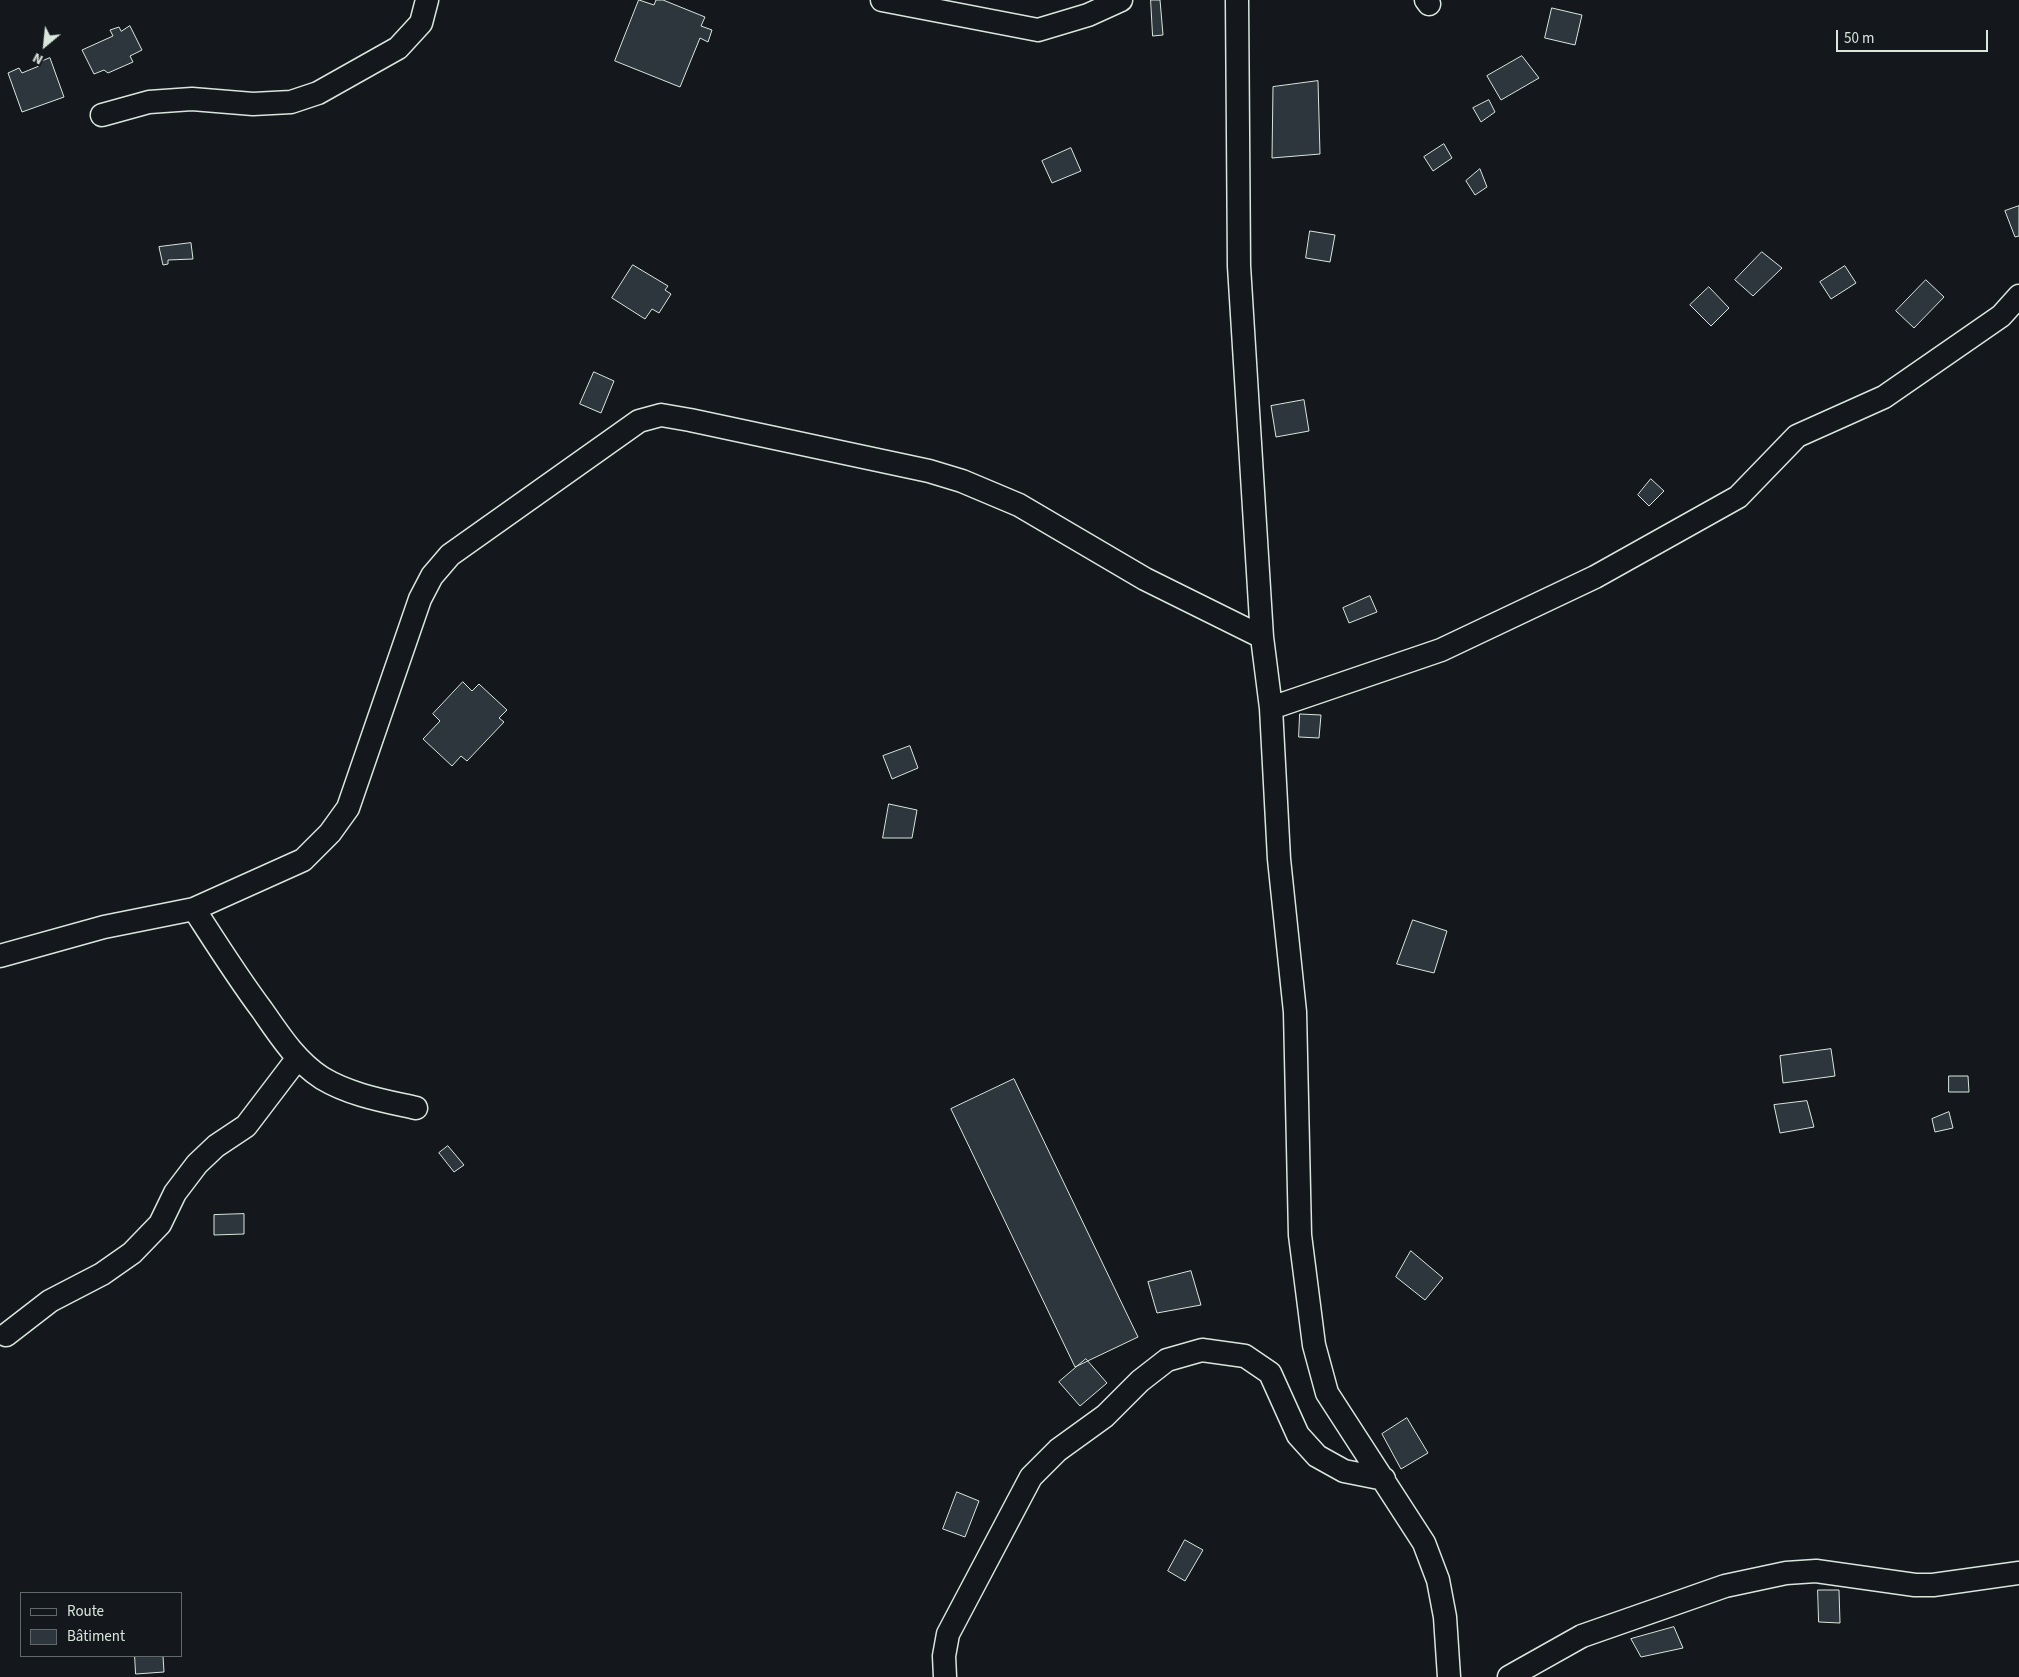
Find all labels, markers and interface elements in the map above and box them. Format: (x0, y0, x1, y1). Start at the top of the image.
north arrow (20, 20, 70, 70)
scale bar (1839, 20, 1992, 52)
text: 50 m (1844, 28, 1874, 49)
text: N (29, 47, 47, 69)
legend (20, 1592, 182, 1657)
text: Route (67, 1601, 104, 1622)
text: Bâtiment (67, 1626, 125, 1647)

